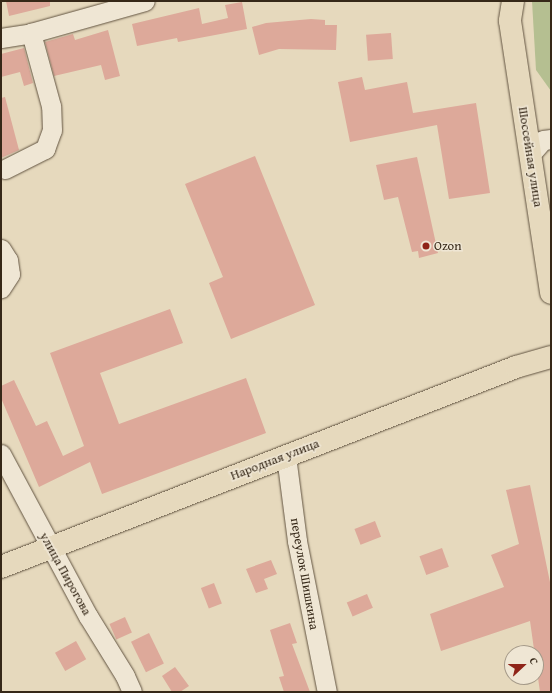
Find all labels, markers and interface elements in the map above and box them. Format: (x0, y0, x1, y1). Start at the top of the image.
street label: Шоссейная улица (514, 106, 546, 208)
place label: Ozon (434, 238, 462, 254)
marker: Ozon (421, 241, 431, 251)
street label: Народная улица (228, 436, 322, 484)
street label: переулок Шишкина (286, 517, 322, 631)
street label: улица Пирогова (36, 530, 94, 618)
north arrow (504, 645, 544, 685)
text: С (526, 655, 543, 667)

